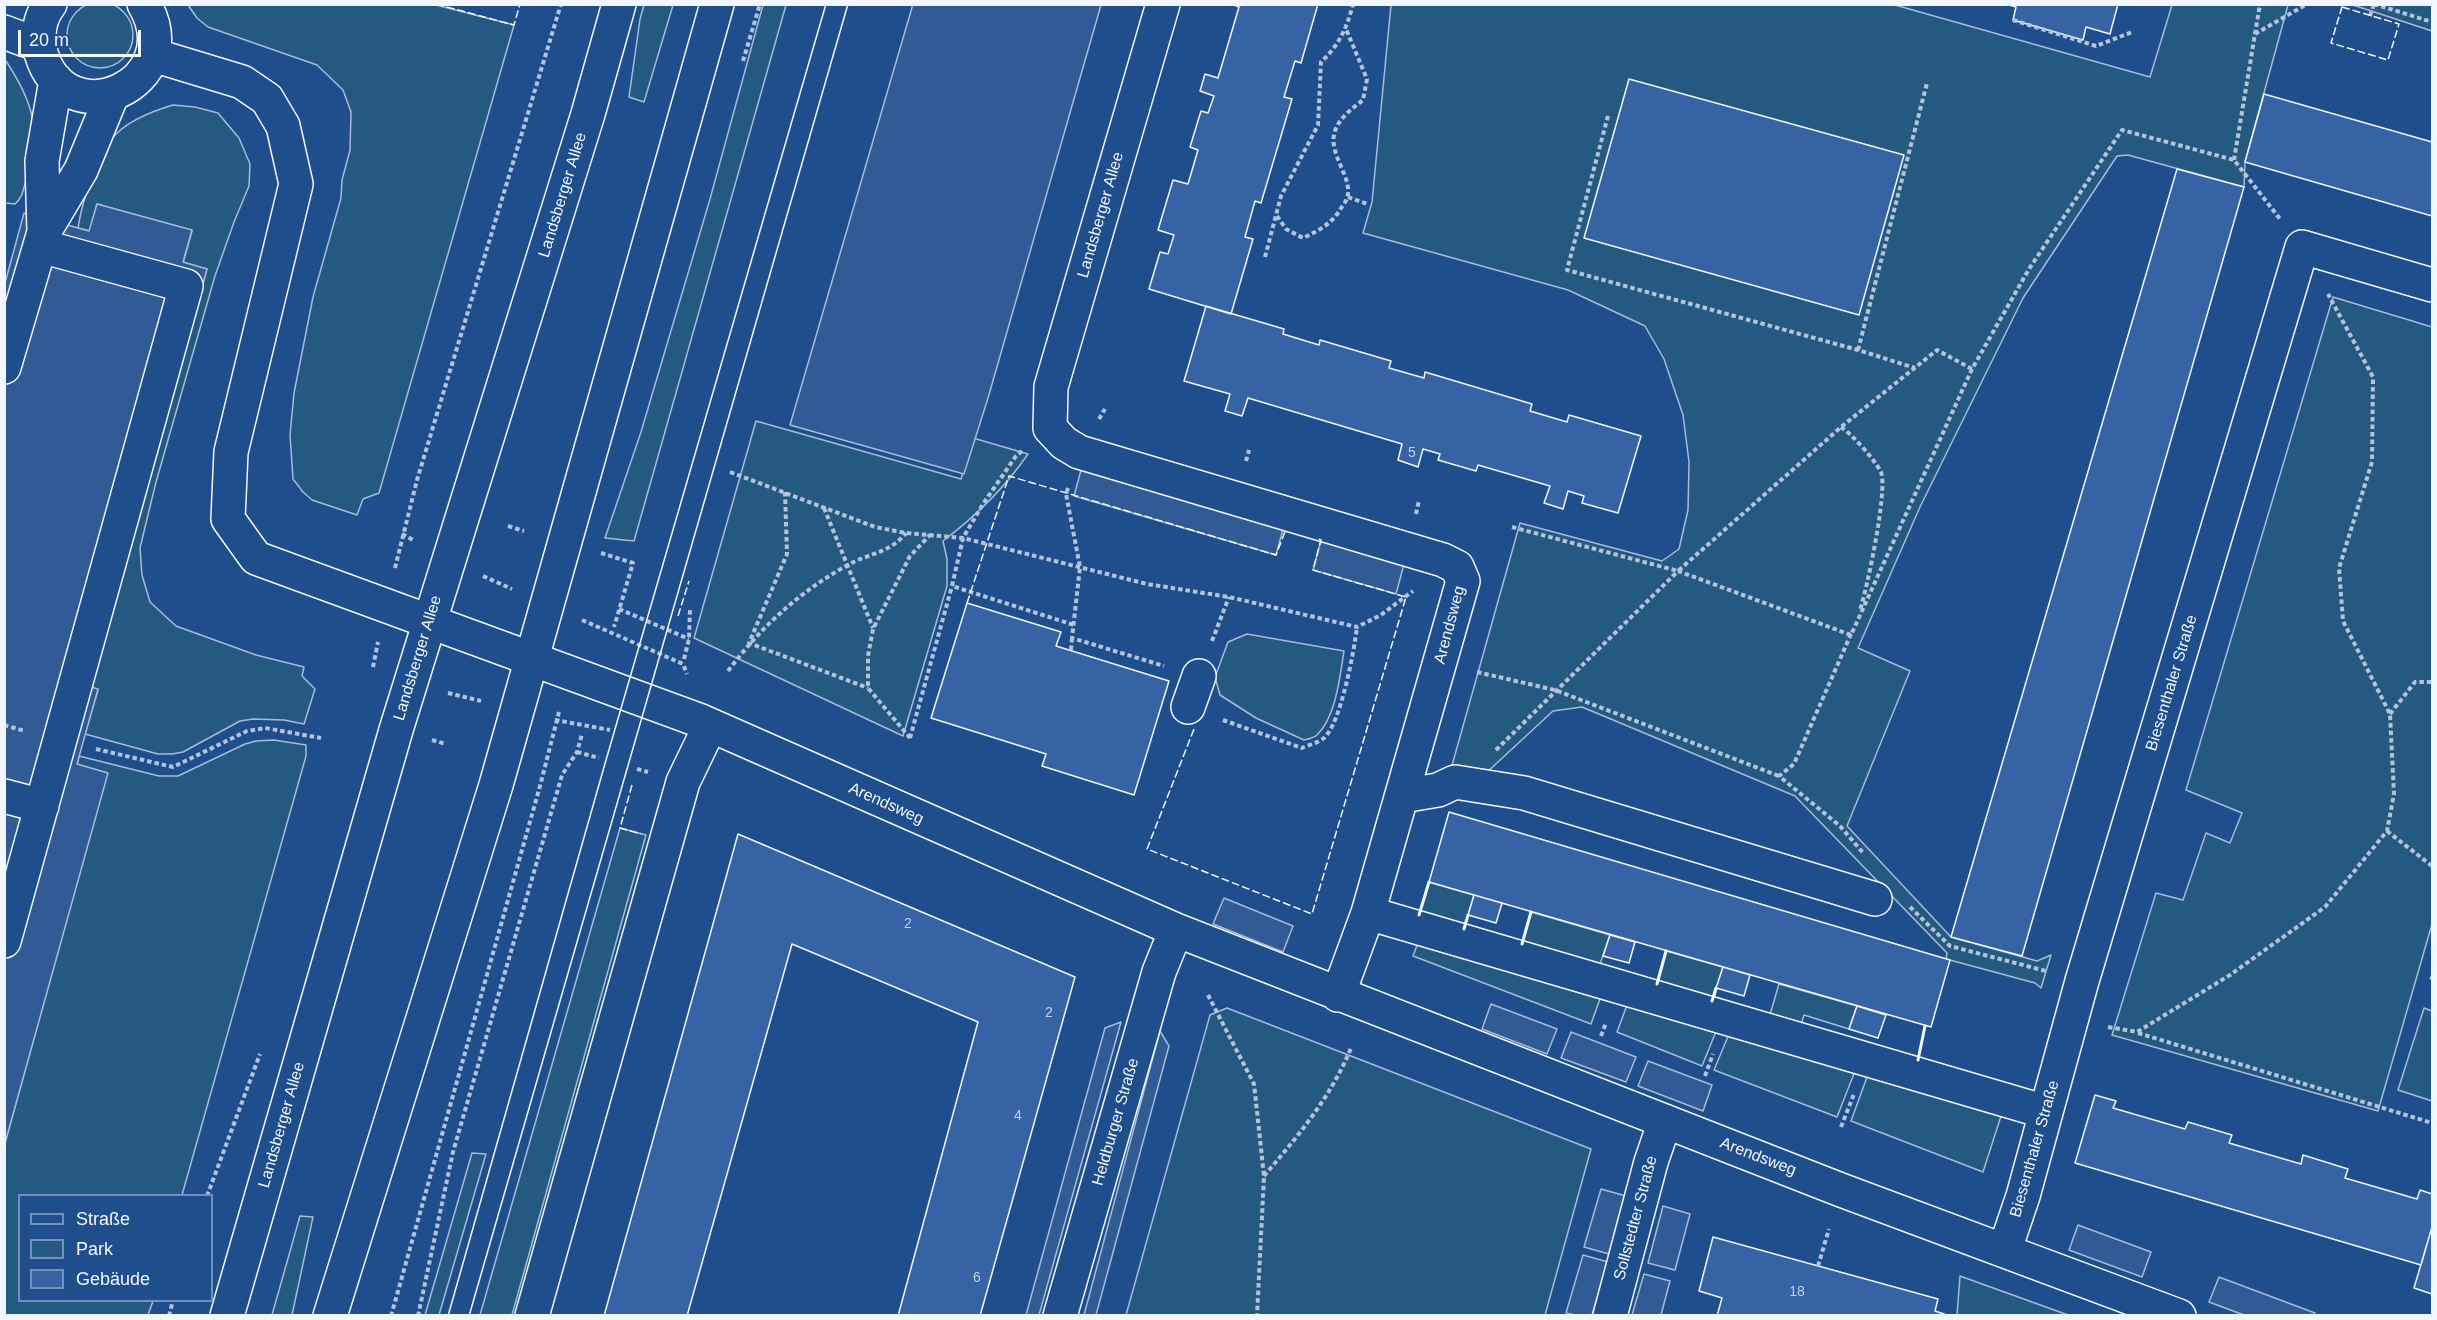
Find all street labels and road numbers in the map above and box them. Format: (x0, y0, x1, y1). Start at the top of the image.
street label: Landsberger Allee (535, 130, 591, 260)
street label: Landsberger Allee (1074, 150, 1128, 280)
street label: Arendsweg (1430, 584, 1470, 666)
street label: Landsberger Allee (390, 593, 446, 723)
street label: Biesenthaler Straße (2142, 613, 2202, 753)
street label: Arendsweg (846, 779, 926, 829)
street label: Heldburger Straße (1089, 1056, 1143, 1188)
street label: Landsberger Allee (255, 1060, 309, 1190)
street label: Biesenthaler Straße (2006, 1078, 2064, 1220)
street label: Arendsweg (1717, 1134, 1799, 1180)
street label: Sollstedter Straße (1610, 1154, 1662, 1282)

